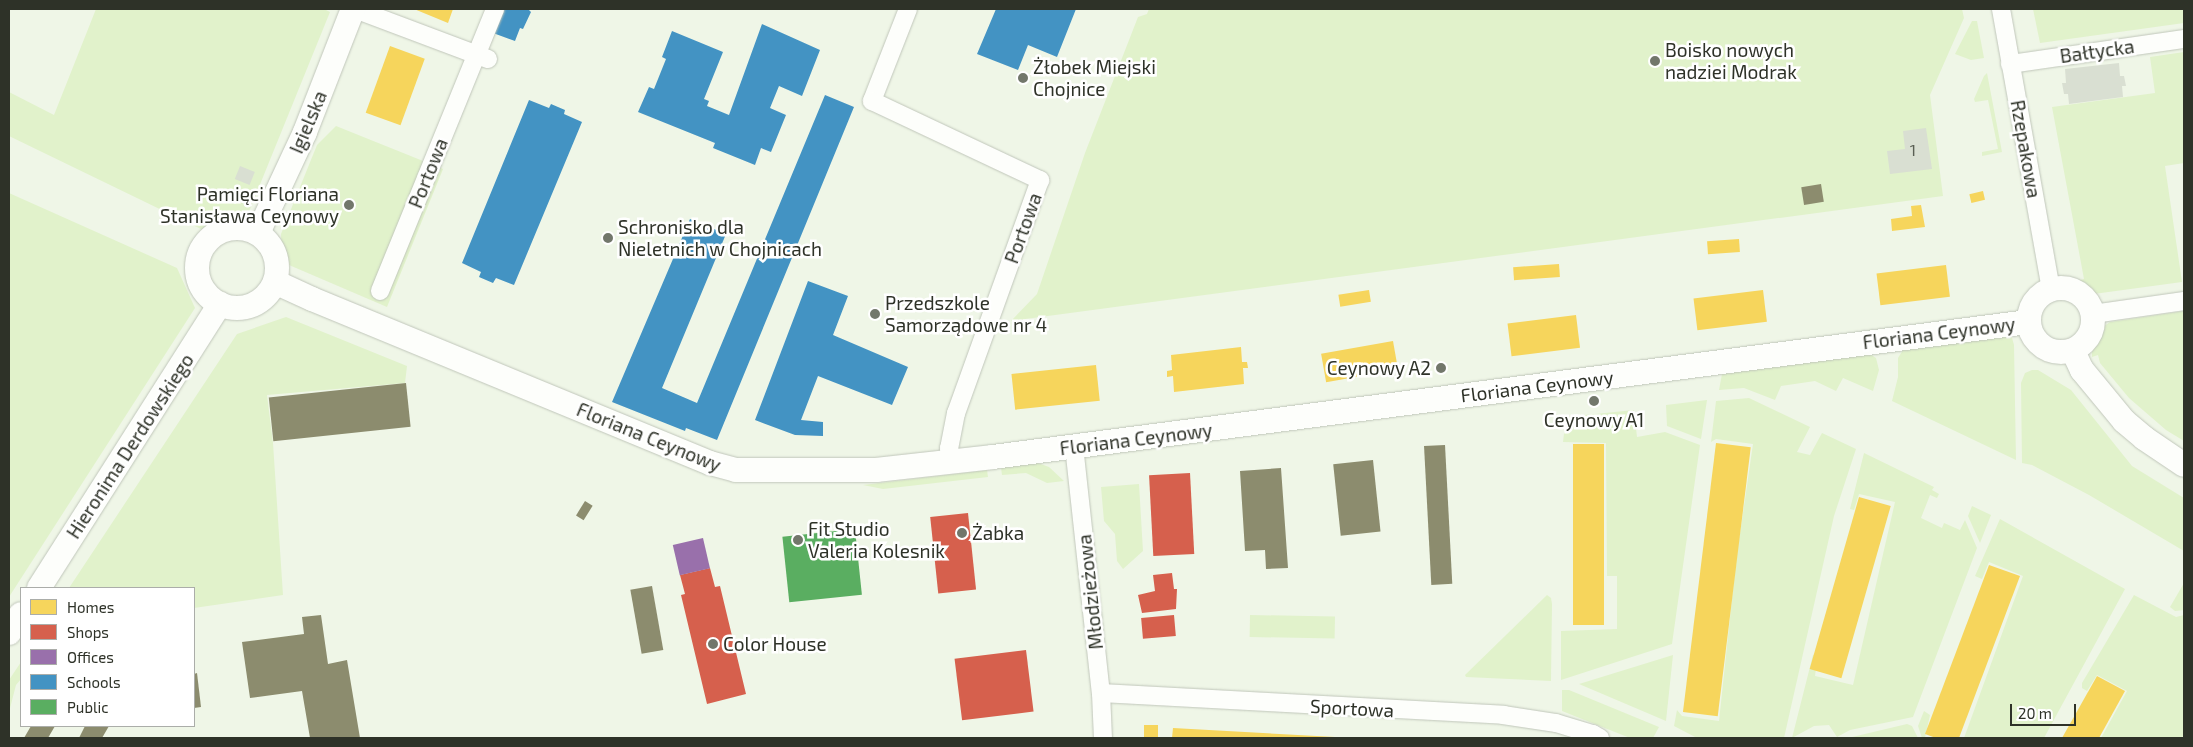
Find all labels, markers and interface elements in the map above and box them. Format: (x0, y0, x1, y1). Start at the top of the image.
street label: Bałtycka (2058, 35, 2136, 67)
place label: Boisko nowych nadziei Modrak (1665, 39, 1797, 83)
marker: Boisko nowych nadziei Modrak (1649, 55, 1661, 67)
place label: Żłobek Miejski Chojnice (1033, 56, 1156, 100)
marker: Żłobek Miejski Chojnice (1017, 72, 1029, 84)
street label: Igielska (285, 87, 331, 157)
street label: Rzepakowa (2006, 98, 2046, 200)
street label: Portowa (404, 135, 452, 211)
house number: 1 (1910, 140, 1916, 160)
place label: Pamięci Floriana Stanisława Ceynowy (160, 183, 339, 227)
street label: Portowa (1000, 190, 1046, 266)
marker: Pamięci Floriana Stanisława Ceynowy (343, 199, 355, 211)
place label: Schronisko dla Nieletnich w Chojnicach (618, 216, 823, 260)
marker: Schronisko dla Nieletnich w Chojnicach (602, 232, 614, 244)
place label: Przedszkole Samorządowe nr 4 (885, 292, 1048, 336)
marker: Przedszkole Samorządowe nr 4 (869, 308, 881, 320)
street label: Floriana Ceynowy (1861, 312, 2017, 354)
street label: Hieronima Derdowskiego (62, 349, 198, 543)
place label: Ceynowy A2 (1326, 357, 1431, 379)
marker: Ceynowy A2 (1435, 362, 1447, 374)
street label: Floriana Ceynowy (1459, 365, 1615, 407)
marker: Ceynowy A1 (1588, 395, 1600, 407)
street label: Floriana Ceynowy (573, 398, 725, 476)
place label: Ceynowy A1 (1543, 409, 1645, 431)
street label: Floriana Ceynowy (1058, 418, 1214, 460)
place label: Fit Studio Valeria Kolesnik (808, 518, 945, 562)
place label: Żabka (972, 522, 1024, 544)
marker: Żabka (956, 527, 968, 539)
street label: Młodzieżowa (1073, 533, 1107, 651)
marker: Fit Studio Valeria Kolesnik (792, 534, 804, 546)
legend (20, 587, 195, 727)
text: Homes (67, 598, 114, 616)
text: Shops (67, 623, 109, 641)
place label: Color House (723, 633, 827, 655)
marker: Color House (707, 638, 719, 650)
text: Offices (67, 648, 114, 666)
text: Schools (67, 673, 121, 691)
street label: Sportowa (1309, 694, 1395, 722)
scale bar (2013, 694, 2079, 726)
text: Public (67, 698, 108, 716)
text: 20 m (2018, 704, 2052, 722)

